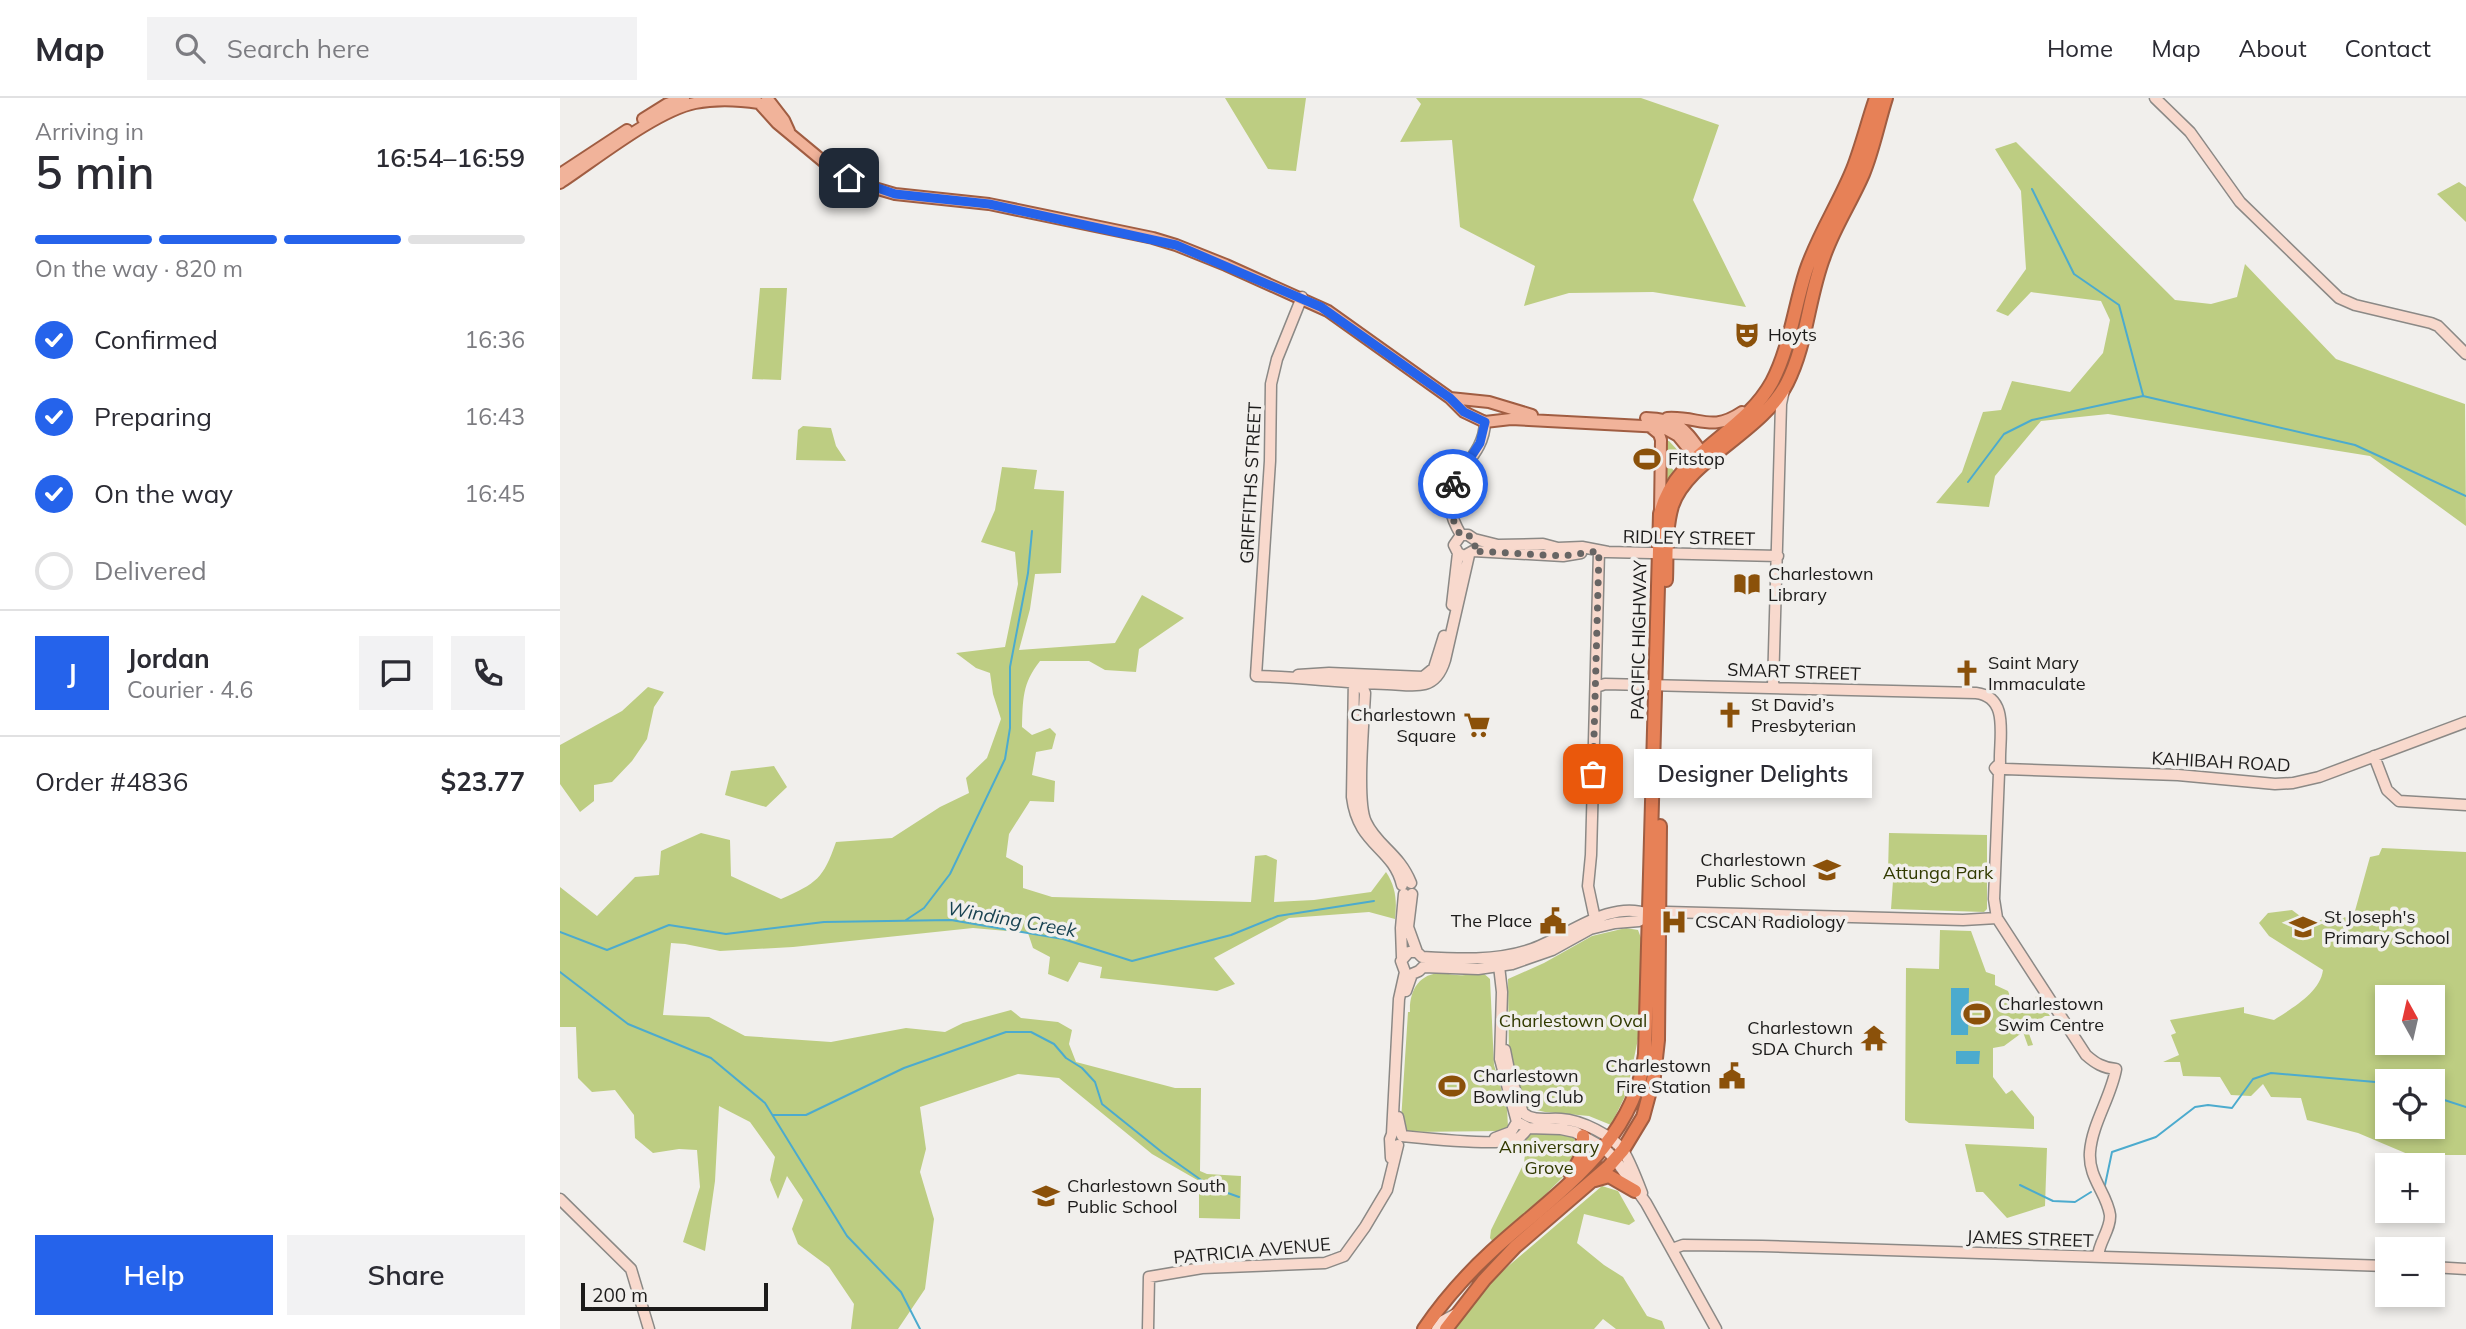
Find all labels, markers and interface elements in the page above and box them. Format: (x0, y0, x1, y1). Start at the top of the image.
search box (147, 17, 637, 80)
text: Map (35, 28, 105, 69)
icon: search (171, 29, 209, 67)
text: Search here (227, 32, 370, 65)
text: Home (2047, 33, 2113, 63)
text: Map (2151, 33, 2201, 63)
text: About (2239, 33, 2307, 63)
text: Contact (2345, 33, 2431, 63)
text: Arriving in (35, 117, 144, 146)
text: 16:54–16:59 (375, 141, 525, 174)
text: 5 min (35, 143, 154, 201)
pin (819, 148, 879, 208)
icon: home (830, 159, 868, 197)
text: On the way · 820 m (35, 254, 243, 283)
theatre icon: Hoyts (1732, 320, 1762, 350)
icon: check (35, 321, 73, 359)
text: Confirmed (94, 323, 218, 356)
place label: Hoyts (1768, 323, 1817, 346)
text: 16:36 (465, 325, 525, 354)
icon: check (35, 398, 73, 436)
text: Preparing (94, 400, 212, 433)
street label: GRIFFITHS STREET (1235, 401, 1266, 564)
text: 16:43 (465, 402, 525, 431)
sports icon: Fitstop (1632, 444, 1662, 474)
place label: Fitstop (1668, 447, 1725, 470)
courier (1418, 449, 1488, 519)
icon: bike (1434, 465, 1472, 503)
icon: check (35, 475, 73, 513)
text: On the way (94, 477, 233, 510)
text: 16:45 (465, 479, 525, 508)
street label: RIDLEY STREET (1623, 525, 1756, 550)
text: Delivered (94, 554, 207, 587)
street label: PACIFIC HIGHWAY (1626, 559, 1651, 720)
place label: Charlestown Library (1768, 562, 1874, 606)
library icon: Charlestown Library (1732, 569, 1762, 599)
button: chat (359, 636, 433, 710)
button: phone (451, 636, 525, 710)
text: Jordan (127, 642, 210, 675)
place label: Saint Mary Immaculate (1988, 651, 2085, 695)
text: J (67, 657, 77, 690)
street label: SMART STREET (1727, 658, 1861, 685)
church icon: Saint Mary Immaculate (1952, 658, 1982, 688)
text: Courier · 4.6 (127, 675, 253, 704)
place label: St David’s Presbyterian (1751, 693, 1856, 737)
church icon: St David’s Presbyterian (1715, 700, 1745, 730)
place label: Charlestown Square (1350, 703, 1456, 747)
supermarket icon: Charlestown Square (1462, 710, 1492, 740)
pin (1563, 744, 1623, 804)
street label: KAHIBAH ROAD (2151, 746, 2291, 777)
callout: Designer Delights (1635, 750, 1873, 798)
icon: bag (1574, 755, 1612, 793)
text: Designer Delights (1657, 759, 1849, 788)
text: Order #4836 (35, 765, 188, 798)
text: $23.77 (441, 765, 525, 798)
place label: Charlestown Public School (1696, 848, 1806, 892)
school or university icon: Charlestown Public School (1812, 855, 1842, 885)
park label: Attunga Park (1883, 861, 1994, 884)
water label: Winding Creek (946, 896, 1080, 942)
place label: St Joseph's Primary School (2324, 905, 2450, 949)
public building icon: The Place (1538, 906, 1568, 936)
hospital icon: CSCAN Radiology (1659, 907, 1689, 937)
place label: The Place (1451, 909, 1532, 932)
place label: CSCAN Radiology (1695, 910, 1846, 933)
school or university icon: St Joseph's Primary School (2288, 912, 2318, 942)
north arrow (2375, 985, 2445, 1055)
map controls (2375, 985, 2445, 1307)
place label: Charlestown Swim Centre (1998, 992, 2104, 1036)
sports icon: Charlestown Swim Centre (1962, 999, 1992, 1029)
park label: Charlestown Oval (1499, 1009, 1647, 1032)
place label: Charlestown SDA Church (1747, 1016, 1853, 1060)
temple icon: Charlestown SDA Church (1859, 1023, 1889, 1053)
place label: Charlestown Fire Station (1605, 1054, 1711, 1098)
public building icon: Charlestown Fire Station (1717, 1061, 1747, 1091)
place label: Charlestown Bowling Club (1473, 1064, 1583, 1108)
button: locate (2375, 1069, 2445, 1139)
sports icon: Charlestown Bowling Club (1437, 1071, 1467, 1101)
park label: Anniversary Grove (1499, 1135, 1600, 1179)
button: + (2375, 1153, 2445, 1223)
place label: Charlestown South Public School (1067, 1174, 1226, 1218)
school or university icon: Charlestown South Public School (1031, 1181, 1061, 1211)
street label: JAMES STREET (1966, 1225, 2094, 1252)
street label: PATRICIA AVENUE (1172, 1232, 1332, 1269)
button: Help (35, 1235, 273, 1315)
button: Share (287, 1235, 525, 1315)
button: − (2375, 1237, 2445, 1307)
scale bar (581, 1280, 768, 1312)
text: 200 m (592, 1283, 648, 1307)

